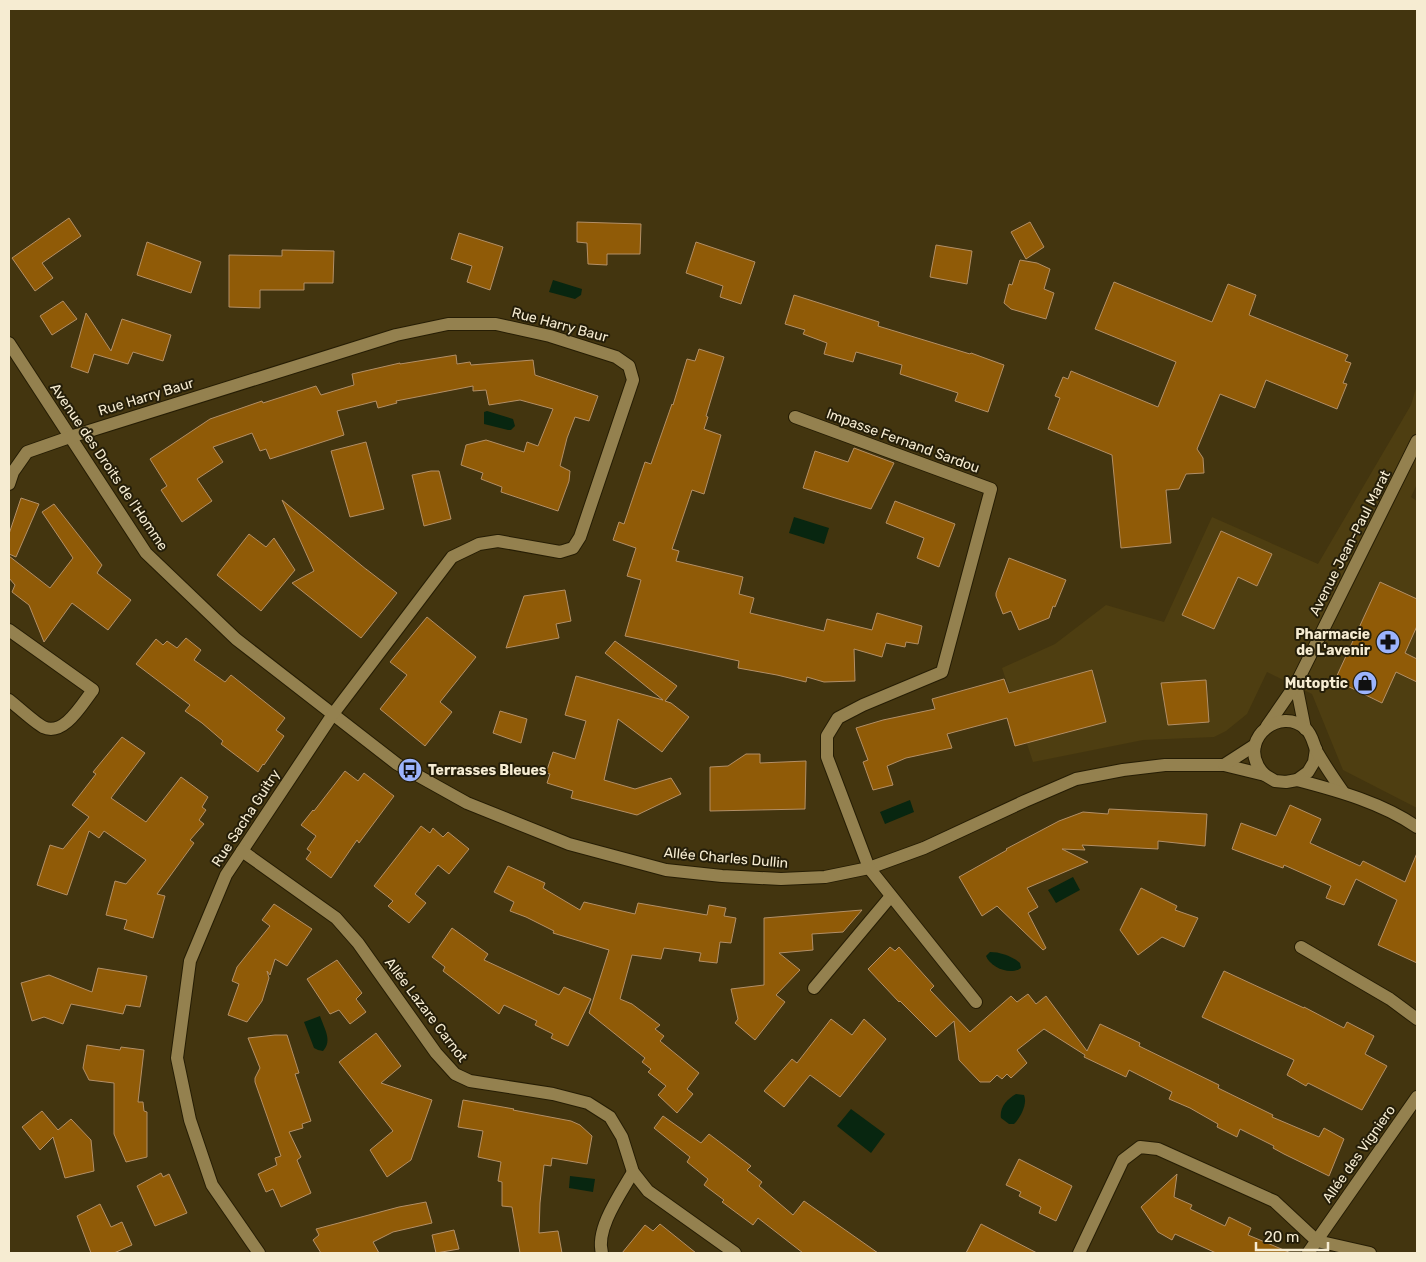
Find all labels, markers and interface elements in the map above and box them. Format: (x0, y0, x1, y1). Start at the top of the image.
street label: Rue Harry Baur (510, 304, 611, 346)
street label: Rue Harry Baur (96, 374, 196, 420)
street label: Avenue des Droits de l'Homme (47, 380, 172, 554)
street label: Impasse Fernand Sardou (824, 405, 982, 477)
street label: Avenue Jean-Paul Marat (1306, 467, 1394, 619)
place label: Pharmacie de L'avenir (1295, 626, 1371, 659)
pharmacy icon: Pharmacie de L'avenir (1375, 629, 1401, 655)
shop icon: Mutoptic (1352, 670, 1378, 696)
place label: Mutoptic (1285, 675, 1348, 692)
bus stop icon: Terrasses Bleues (397, 757, 423, 783)
place label: Terrasses Bleues (428, 762, 547, 779)
street label: Rue Sacha Guitry (208, 766, 284, 870)
street label: Allée Charles Dullin (663, 844, 789, 872)
street label: Allée Lazare Carnot (381, 954, 471, 1066)
street label: Allée des Vigniero (1319, 1102, 1399, 1206)
scale bar (1256, 1220, 1328, 1252)
text: 20 m (1264, 1228, 1299, 1246)

